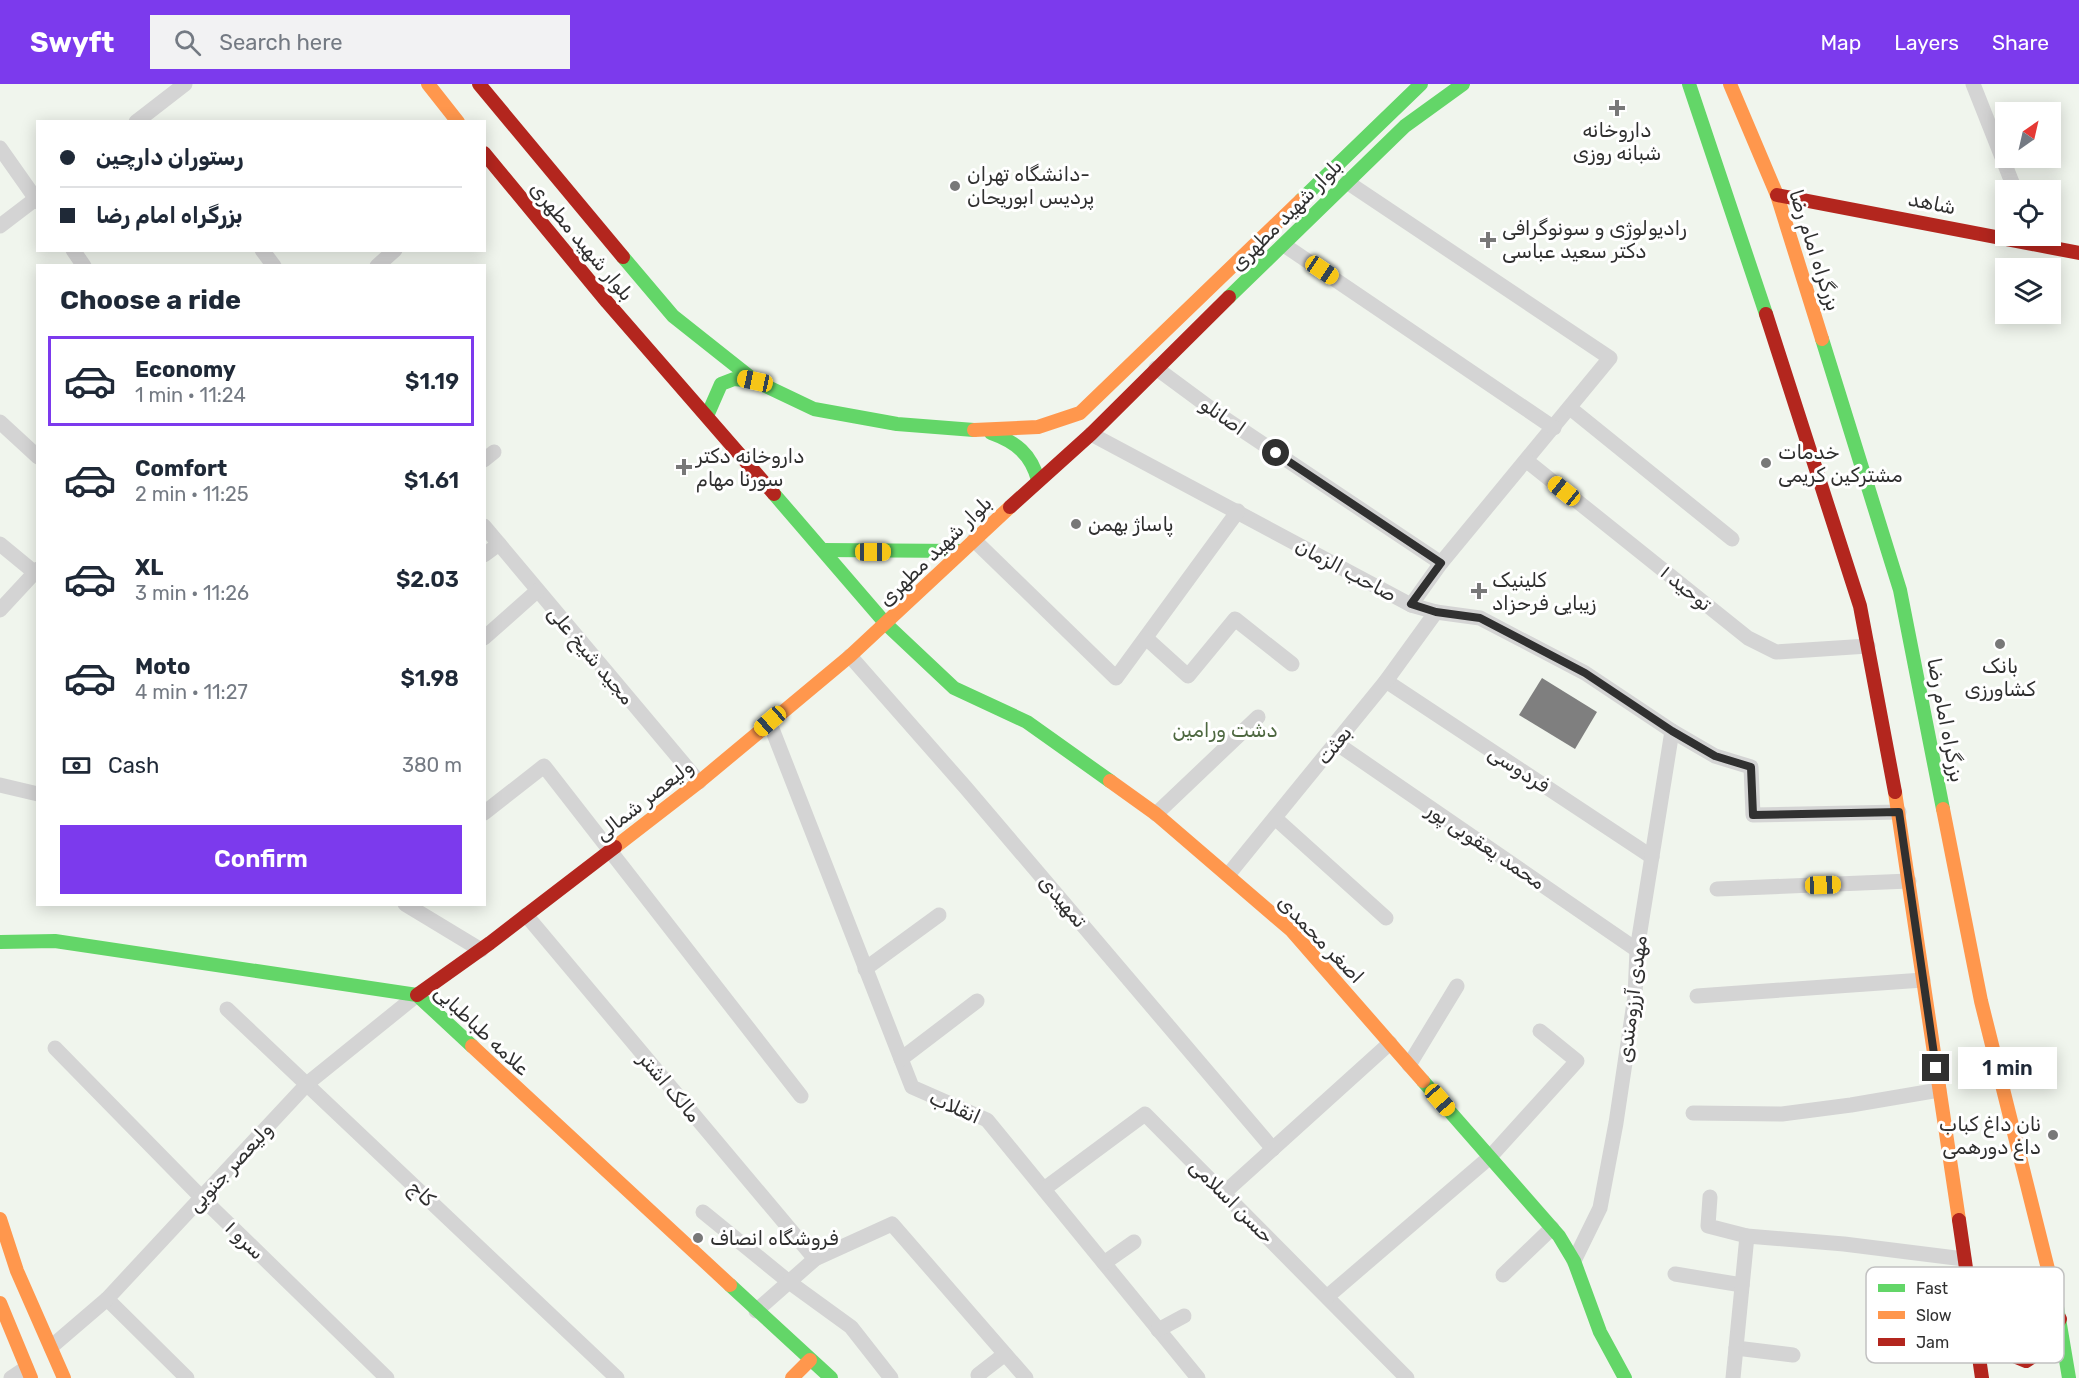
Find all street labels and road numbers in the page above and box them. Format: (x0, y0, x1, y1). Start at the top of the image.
street label: بلوار شهید مطهری (1225, 154, 1347, 276)
street label: بلوار شهید مطهری (525, 177, 639, 305)
street label: بزرگراه امام رضا (1782, 186, 1846, 314)
street label: شاهد (1906, 187, 1958, 219)
street label: اصانلو (1196, 392, 1250, 440)
street label: بلوار شهید مطهری (873, 491, 997, 611)
street label: صاحب الزمان (1291, 533, 1401, 607)
street label: توحید ۱ (1655, 560, 1717, 616)
street label: مجید شیخ علی (541, 601, 639, 711)
street label: بزرگراه امام رضا (1920, 656, 1970, 785)
street label: بعثت (1311, 721, 1357, 769)
street label: فردوسی (1484, 740, 1554, 798)
street label: ولیعصر شمالی (590, 754, 698, 846)
street label: محمد یعقوبی پور (1420, 797, 1550, 896)
street label: تمهیدی (1034, 870, 1092, 932)
street label: اصغر محمدی (1273, 890, 1369, 988)
street label: مهدی آرزومندی (1612, 934, 1652, 1064)
street label: علامه طباطبایی (429, 980, 535, 1080)
street label: مالک اشتر (633, 1046, 706, 1127)
street label: انقلاب (926, 1085, 984, 1129)
street label: ولیعصر جنوبی (182, 1117, 278, 1217)
street label: حسن اسلامی (1185, 1154, 1279, 1248)
street label: کاج (402, 1175, 440, 1213)
street label: سرو ۱ (220, 1216, 270, 1264)

